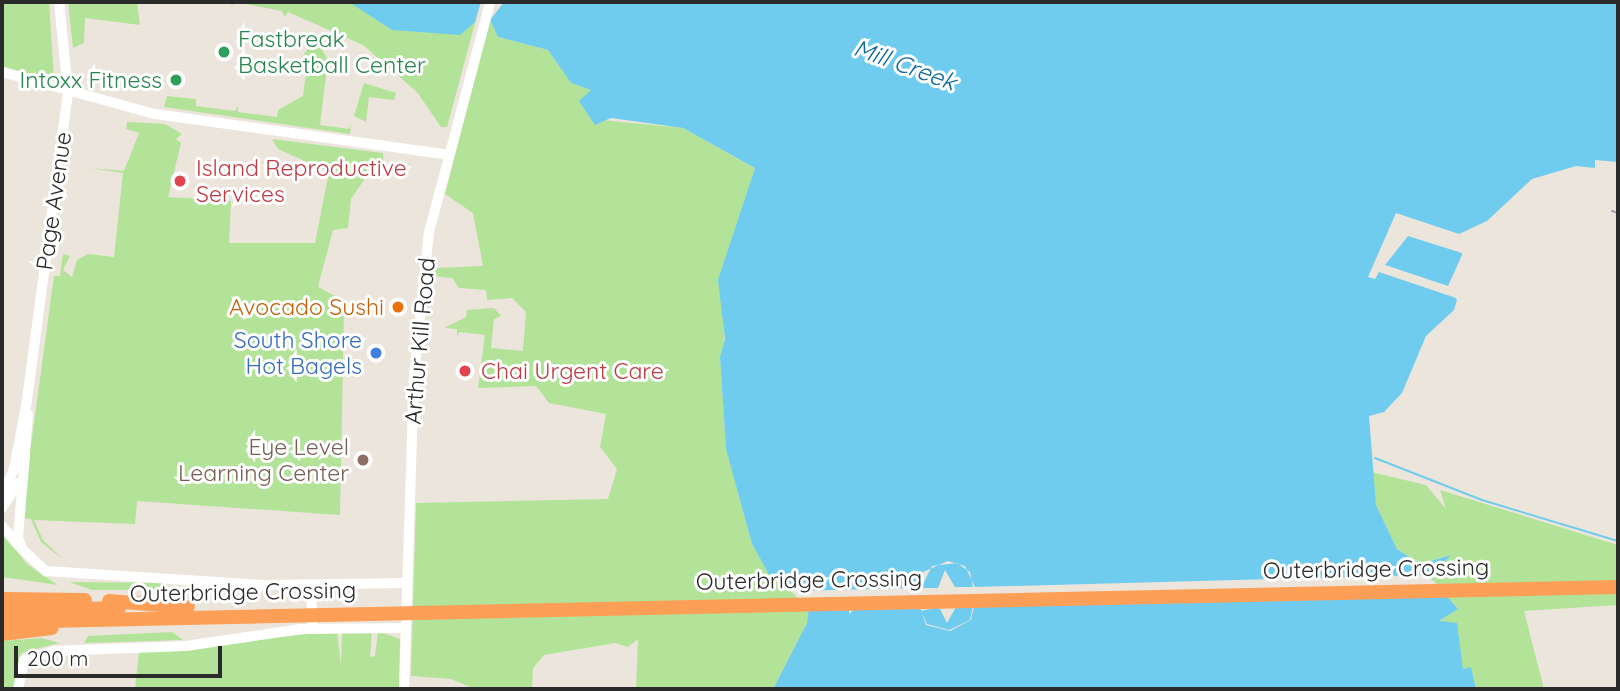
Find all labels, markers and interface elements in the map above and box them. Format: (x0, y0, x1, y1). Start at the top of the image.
place label: Fastbreak Basketball Center (238, 25, 426, 79)
water label: Mill Creek (850, 33, 960, 97)
marker: Fastbreak Basketball Center (216, 44, 232, 60)
place label: Intoxx Fitness (19, 66, 162, 94)
marker: Intoxx Fitness (168, 72, 184, 88)
street label: Page Avenue (31, 130, 77, 272)
place label: Island Reproductive Services (196, 154, 407, 208)
marker: Island Reproductive Services (170, 171, 190, 191)
street label: Arthur Kill Road (399, 257, 441, 425)
place label: Avocado Sushi (229, 293, 384, 321)
marker: Avocado Sushi (390, 299, 406, 315)
place label: South Shore Hot Bagels (234, 326, 362, 380)
marker: South Shore Hot Bagels (368, 345, 384, 361)
place label: Chai Urgent Care (481, 357, 664, 385)
marker: Chai Urgent Care (455, 361, 475, 381)
place label: Eye Level Learning Center (178, 433, 349, 487)
marker: Eye Level Learning Center (355, 452, 371, 468)
street label: Outerbridge Crossing (1263, 553, 1489, 585)
street label: Outerbridge Crossing (696, 564, 922, 596)
street label: Outerbridge Crossing (130, 576, 356, 608)
scale bar (18, 632, 226, 676)
text: 200 m (27, 645, 89, 671)

